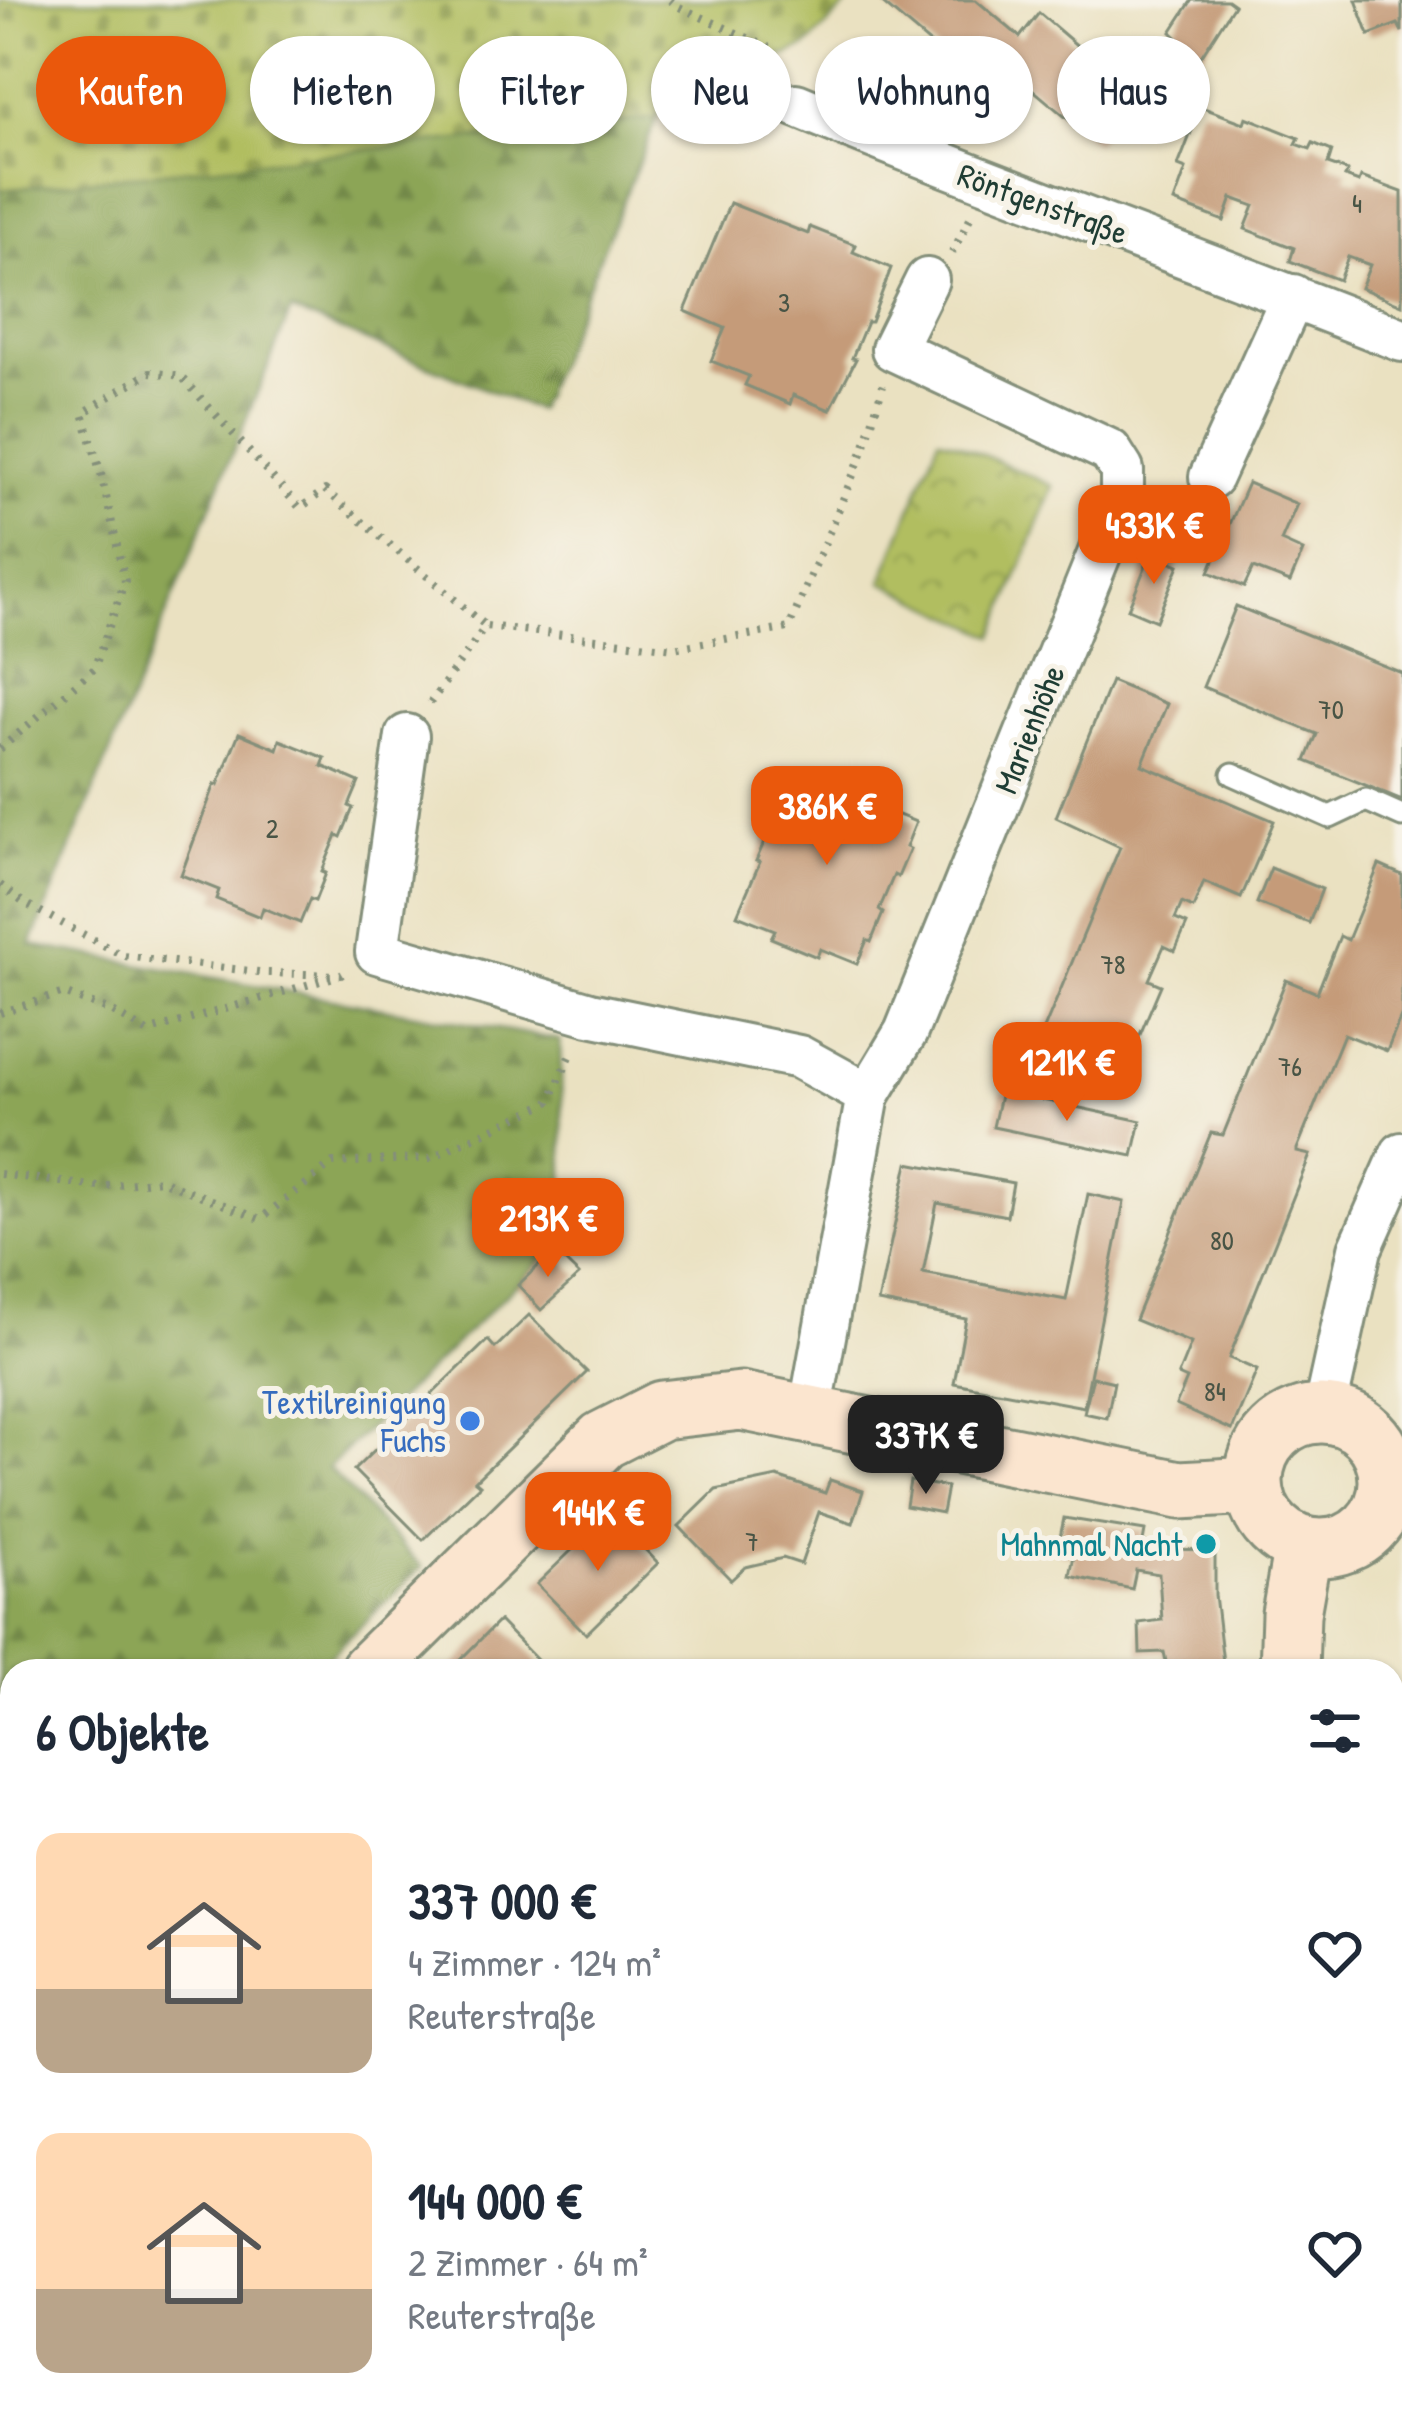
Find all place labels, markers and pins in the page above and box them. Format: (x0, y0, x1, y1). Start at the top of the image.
pin: 433K € (1056, 485, 1252, 587)
pin: 386K € (729, 766, 925, 868)
pin: 121K € (969, 1022, 1165, 1124)
pin: 213K € (450, 1178, 646, 1280)
place label: Textilreinigung Fuchs (262, 1380, 446, 1462)
pin: 337K € (828, 1395, 1024, 1497)
marker: Textilreinigung Fuchs (457, 1408, 483, 1434)
pin: 144K € (500, 1472, 696, 1574)
place label: Mahnmal Nacht (1000, 1522, 1183, 1566)
marker: Mahnmal Nacht (1193, 1531, 1219, 1557)

